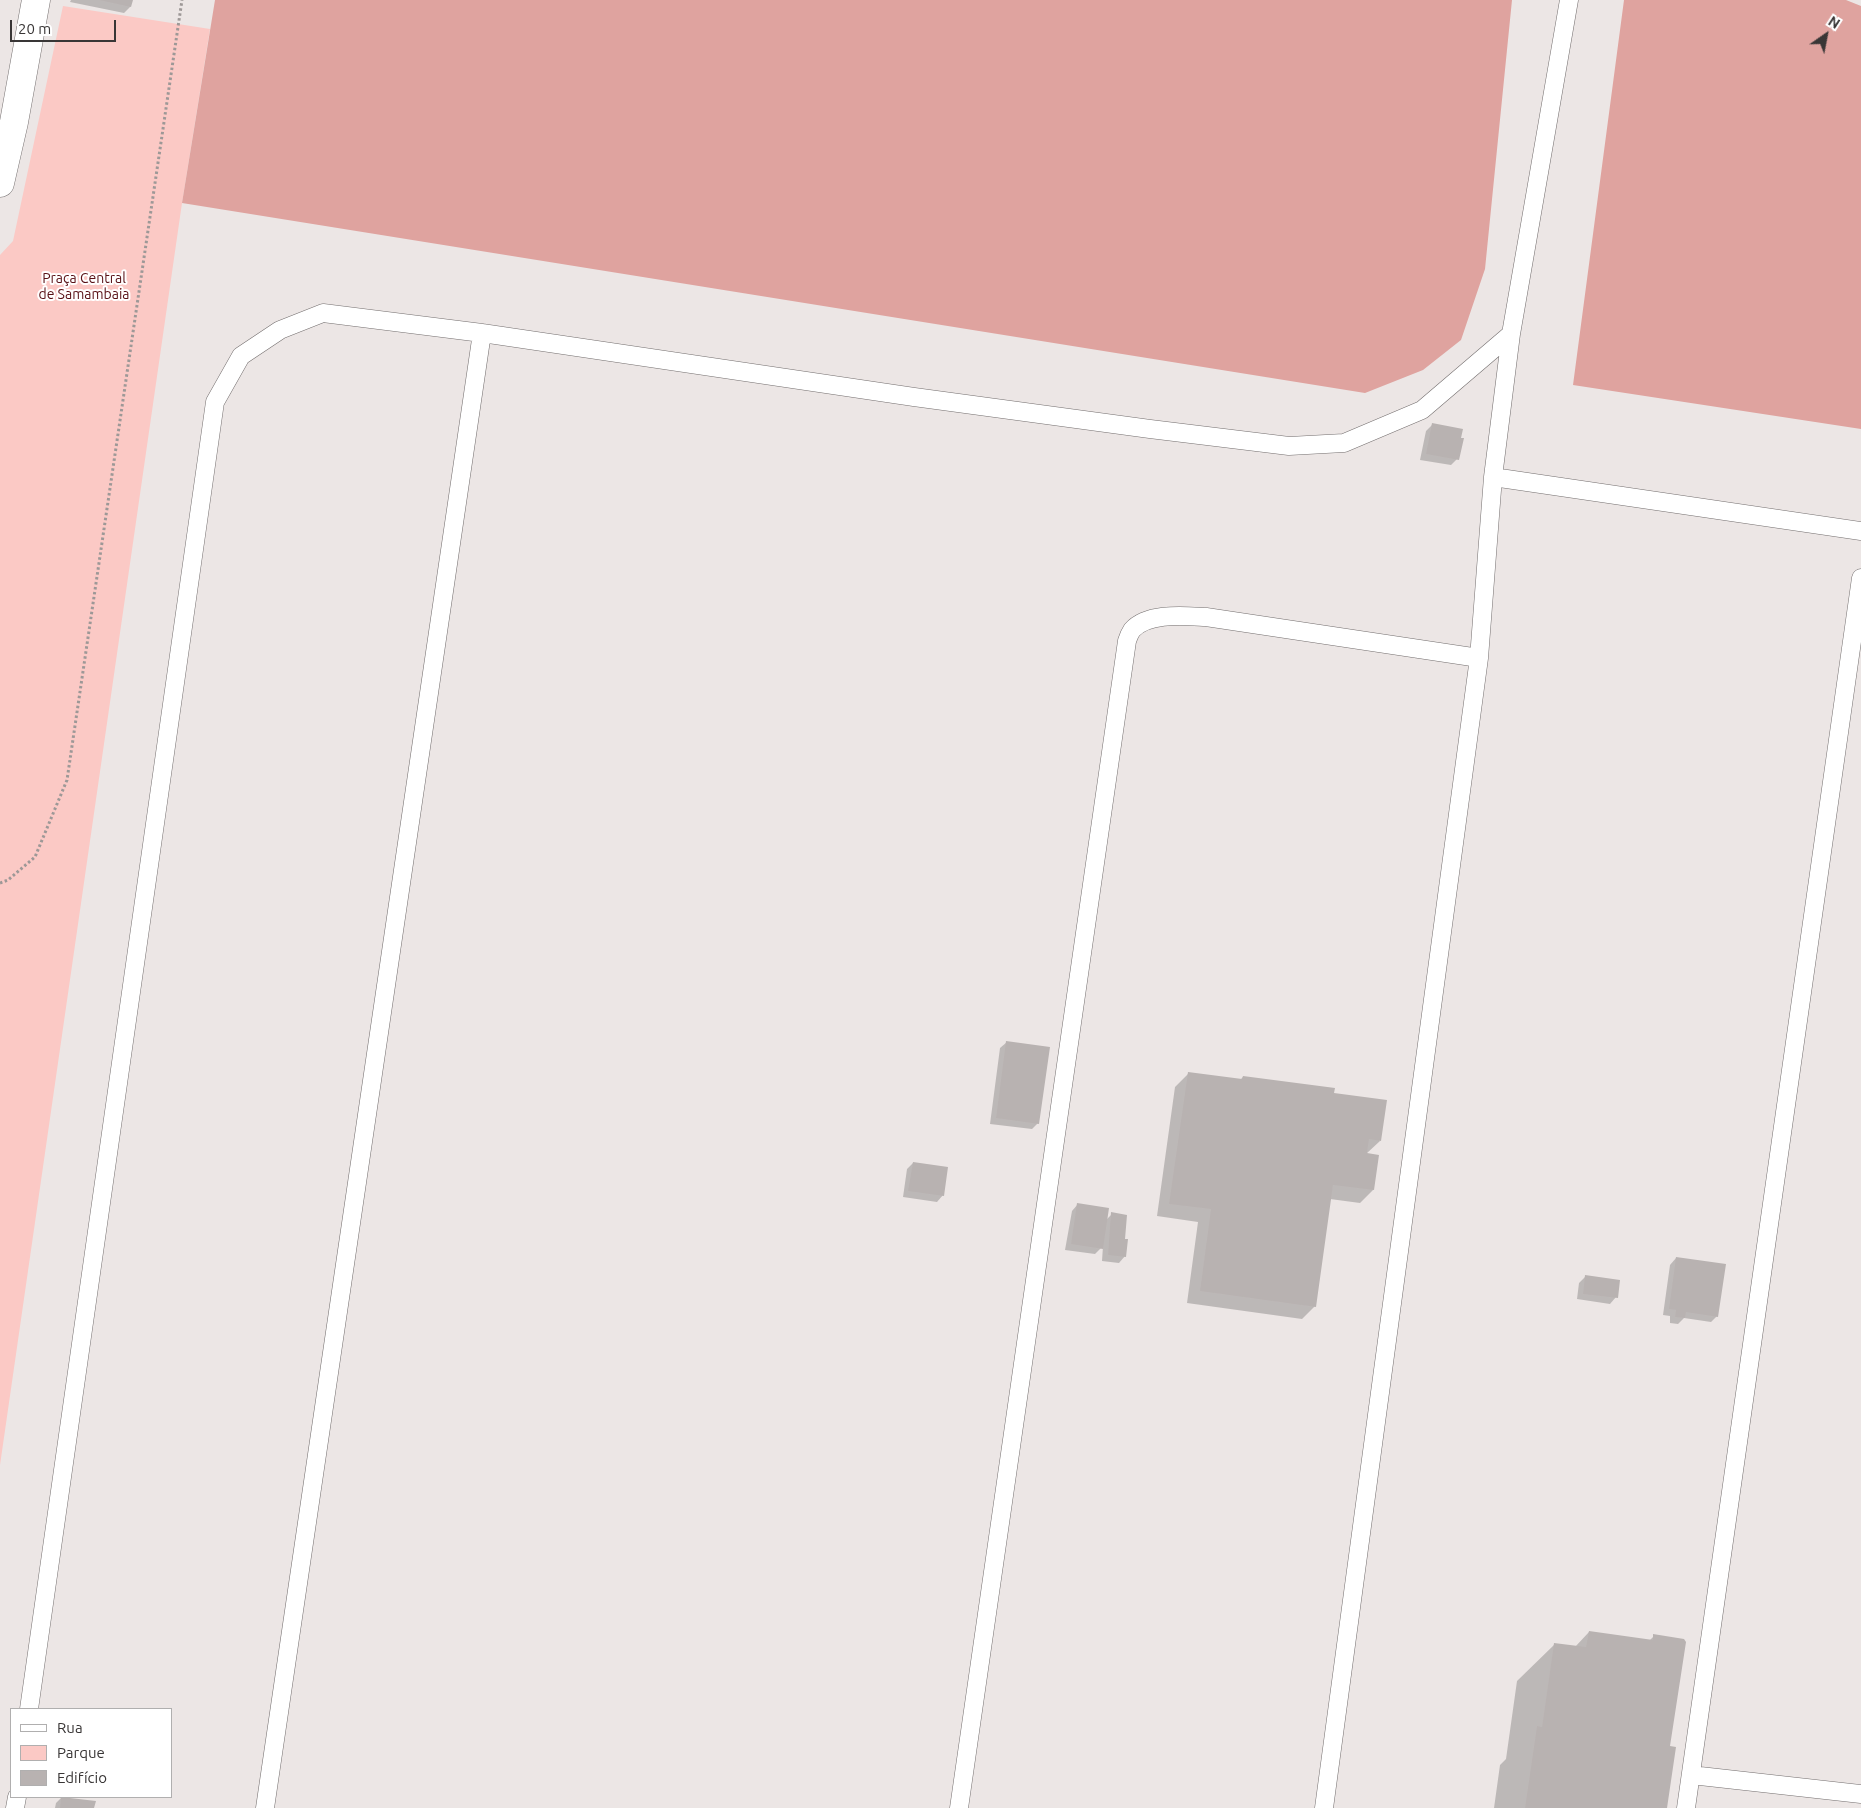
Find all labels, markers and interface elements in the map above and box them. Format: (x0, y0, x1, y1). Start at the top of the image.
scale bar (12, 10, 119, 42)
north arrow (1801, 10, 1851, 60)
text: N (1825, 13, 1843, 32)
text: 20 m (18, 20, 51, 37)
park label: Praça Central de Samambaia (38, 270, 130, 302)
legend (10, 1708, 172, 1798)
text: Rua (57, 1719, 83, 1736)
text: Parque (57, 1744, 105, 1761)
text: Edifício (57, 1769, 107, 1786)

